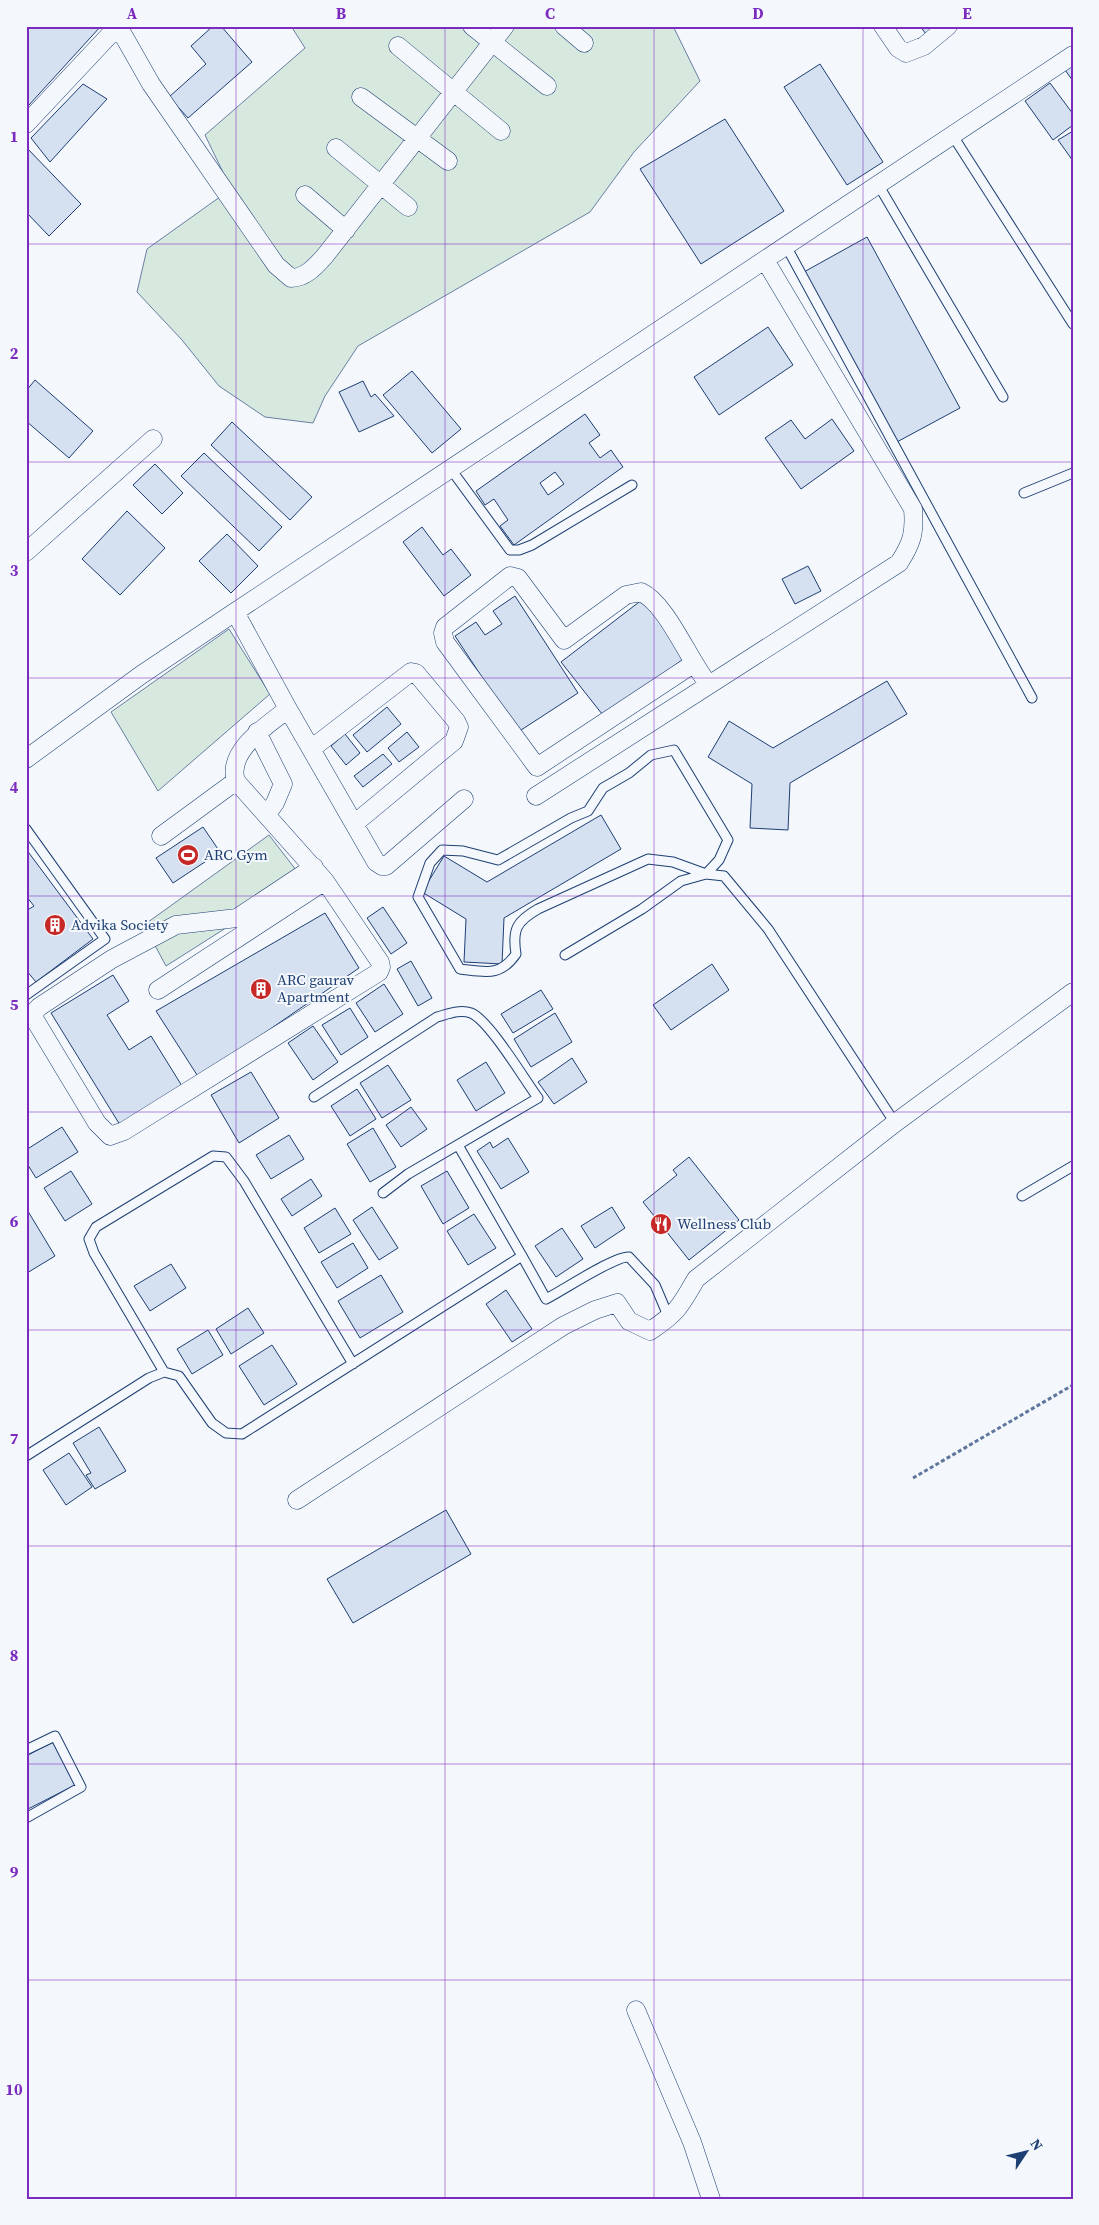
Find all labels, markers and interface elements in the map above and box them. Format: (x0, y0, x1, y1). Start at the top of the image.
text: A (127, 2, 138, 24)
text: B (336, 2, 347, 24)
text: C (545, 2, 555, 24)
text: D (752, 2, 764, 24)
text: E (962, 2, 972, 24)
text: 1 (10, 125, 18, 147)
text: 2 (10, 342, 19, 364)
text: 3 (10, 559, 19, 581)
text: 4 (10, 776, 19, 798)
sports icon: ARC Gym (176, 843, 200, 867)
place label: ARC Gym (204, 844, 268, 865)
building icon: Advika Society (43, 913, 67, 937)
place label: Advika Society (71, 914, 169, 935)
place label: ARC gaurav Apartment (277, 969, 355, 1007)
building icon: ARC gaurav Apartment (249, 977, 273, 1001)
text: 5 (10, 993, 19, 1015)
text: 6 (10, 1210, 19, 1232)
restaurant icon: Wellness Club (649, 1212, 673, 1236)
place label: Wellness Club (677, 1213, 771, 1234)
text: 7 (10, 1427, 19, 1449)
text: 8 (10, 1644, 18, 1666)
text: 9 (10, 1861, 19, 1883)
text: 10 (5, 2078, 23, 2100)
north arrow (1002, 2128, 1052, 2178)
text: N (1026, 2135, 1048, 2154)

